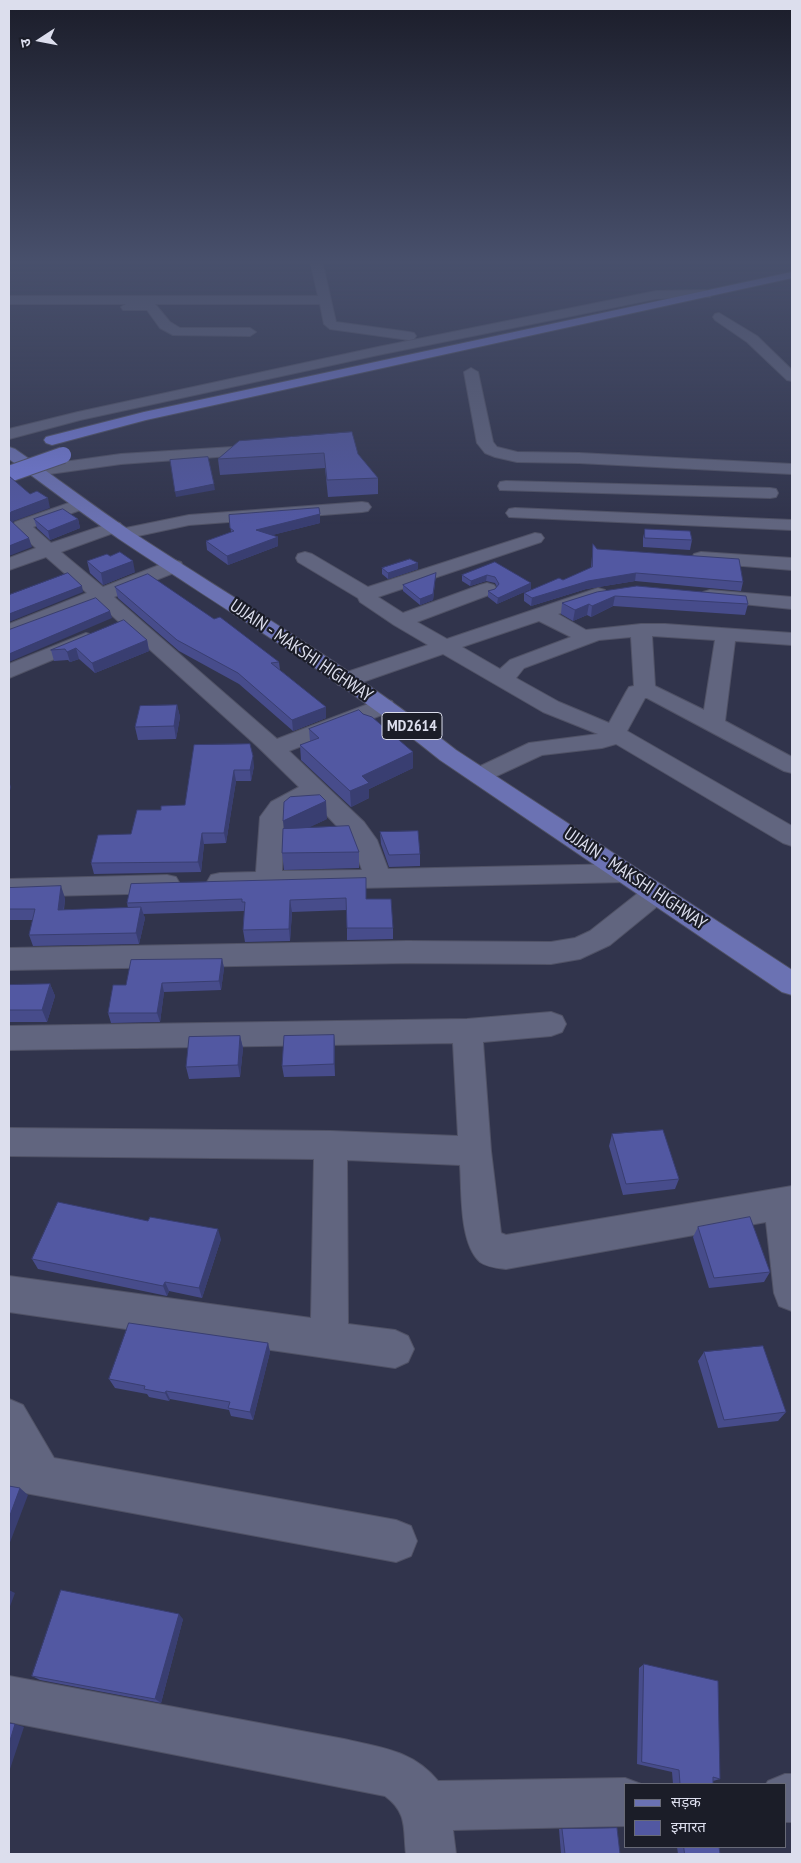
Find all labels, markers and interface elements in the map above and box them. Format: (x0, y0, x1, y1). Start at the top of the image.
north arrow (15, 15, 65, 65)
text: उ (16, 37, 35, 49)
street label: UJJAIN - MAKSHI HIGHWAY (226, 595, 376, 707)
road number: MD2614 (382, 712, 442, 739)
street label: UJJAIN - MAKSHI HIGHWAY (560, 823, 710, 935)
legend (624, 1783, 786, 1848)
text: सड़क (671, 1792, 701, 1811)
text: इमारत (671, 1817, 706, 1836)

